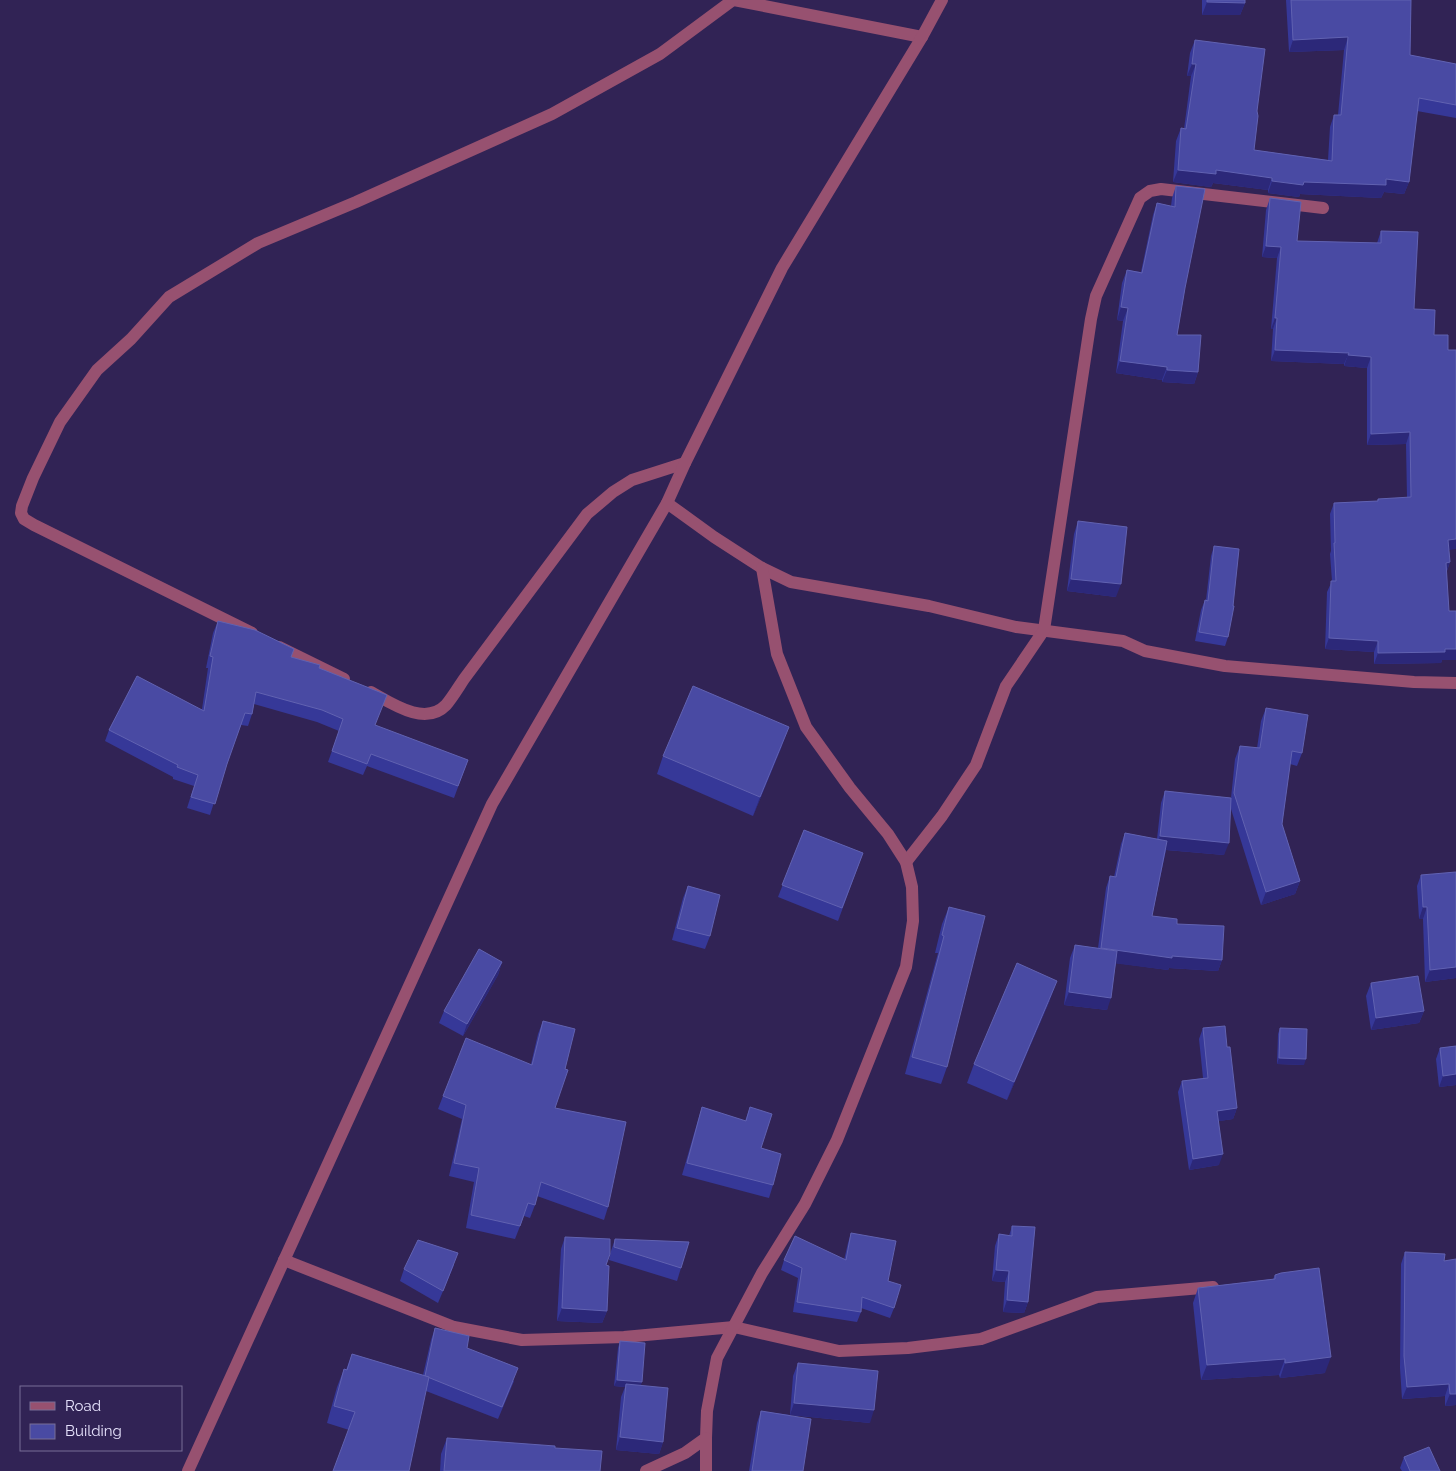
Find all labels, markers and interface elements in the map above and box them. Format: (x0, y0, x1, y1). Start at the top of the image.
legend (20, 1386, 182, 1451)
text: Road (65, 1397, 101, 1415)
text: Building (65, 1422, 122, 1440)

